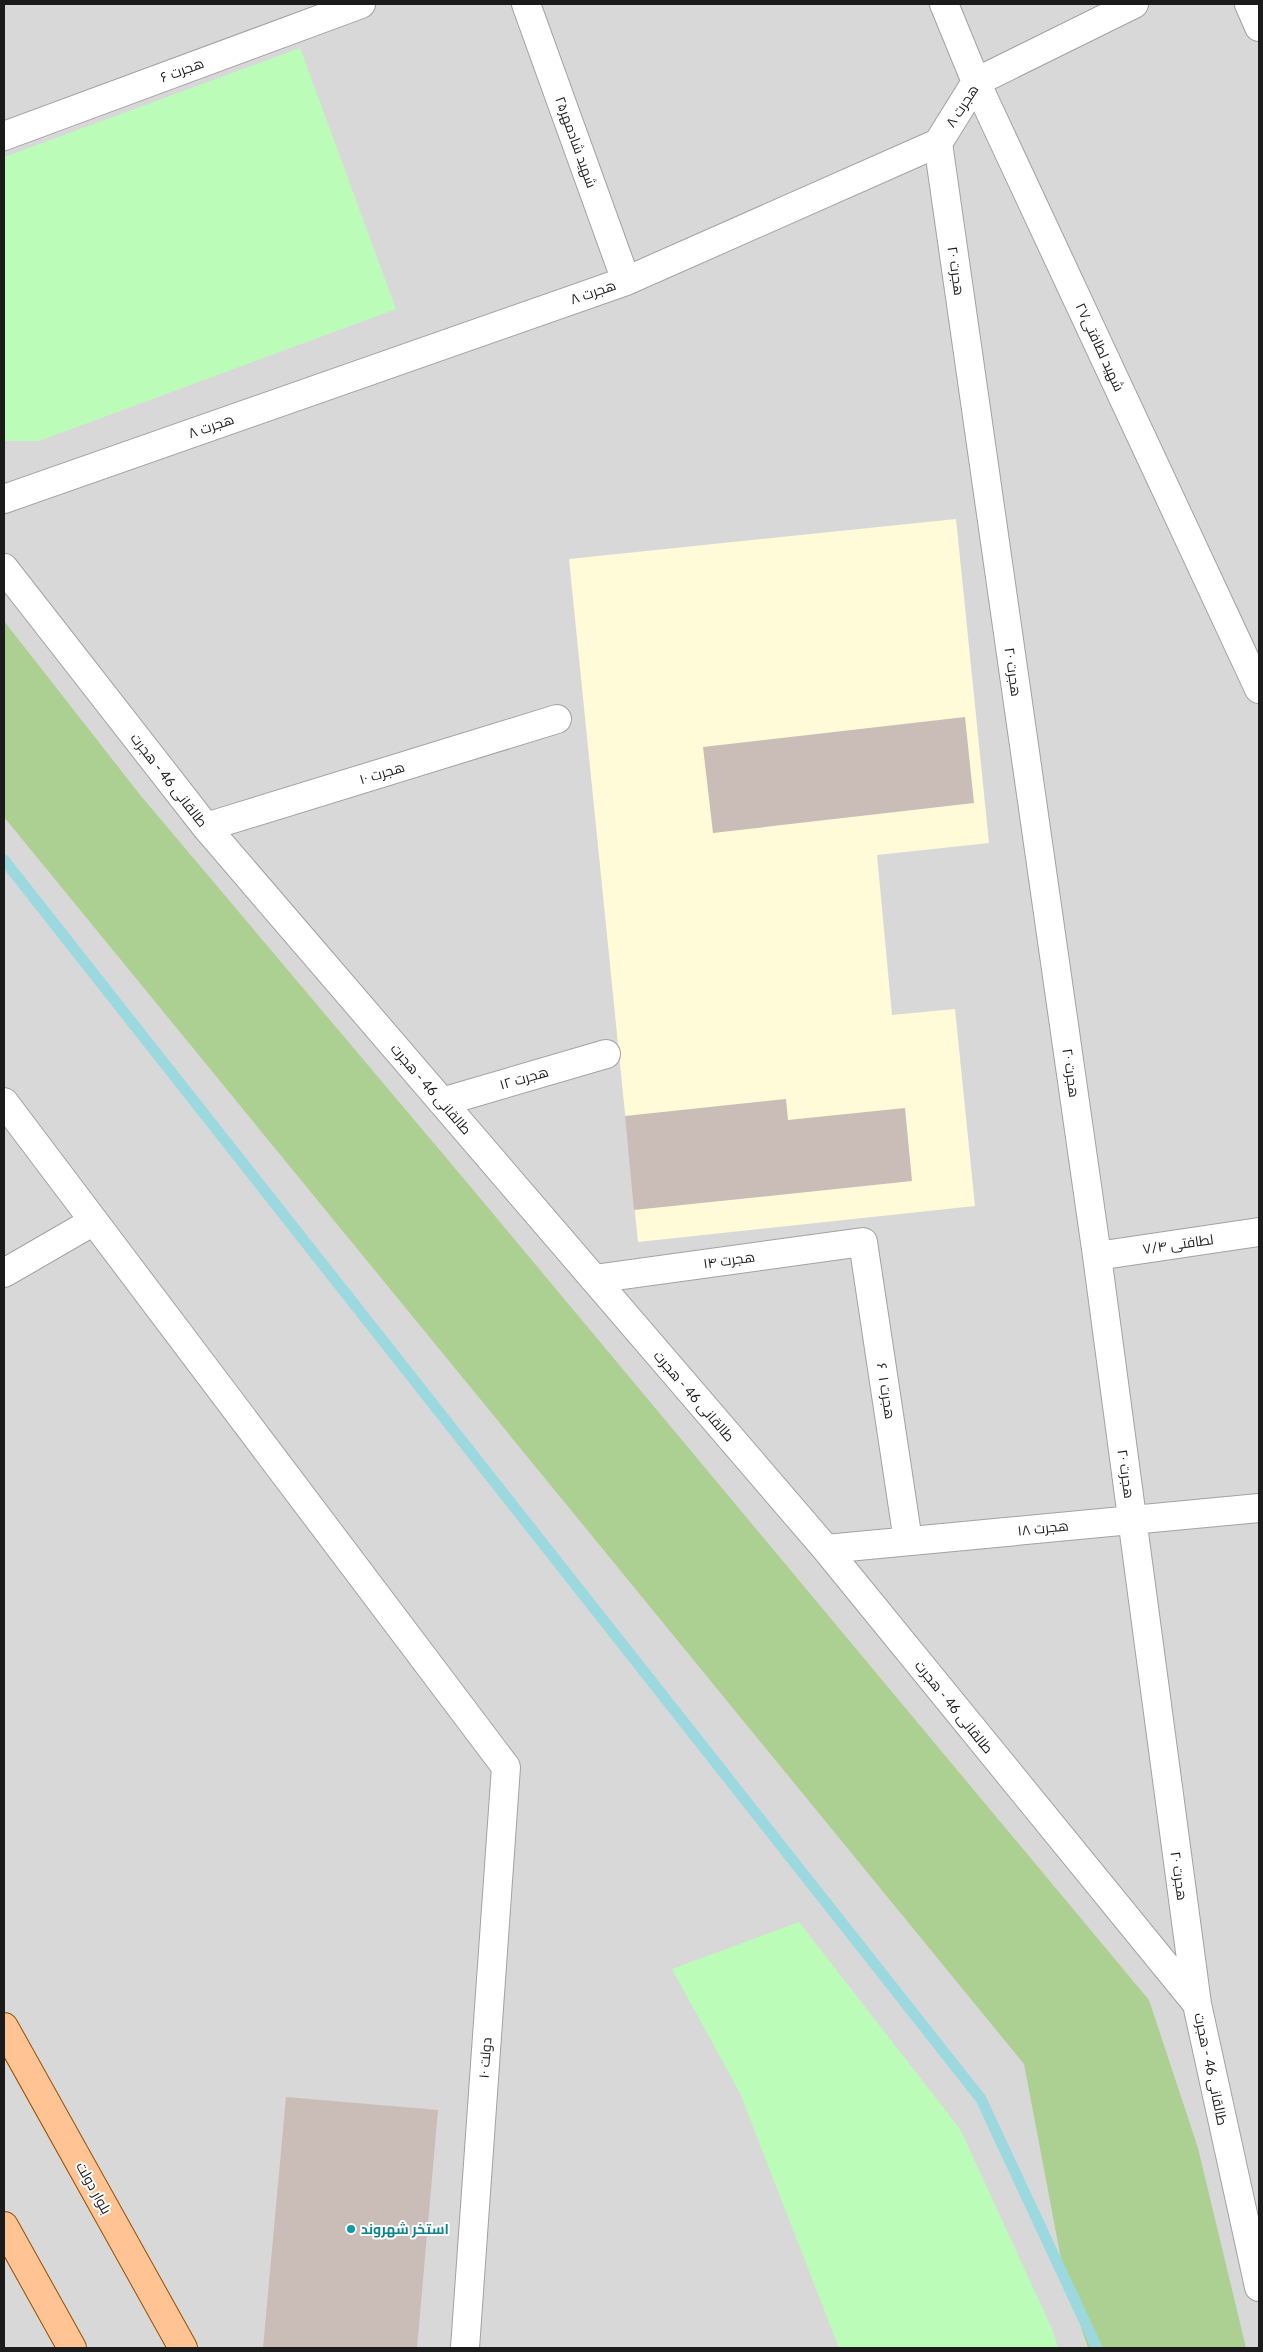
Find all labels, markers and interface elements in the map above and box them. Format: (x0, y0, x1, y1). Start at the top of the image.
street label: هجرت ۶ (158, 54, 206, 85)
street label: هجرت ۸ (942, 81, 982, 130)
street label: شهید شادمهر۲۵ (552, 94, 601, 190)
street label: هجرت ۲۰ (945, 245, 968, 297)
street label: هجرت ۸ (568, 276, 618, 307)
street label: شهید لطافتی۲۷ (1073, 300, 1128, 394)
street label: هجرت ۸ (186, 410, 236, 441)
street label: هجرت ۲۰ (1002, 646, 1025, 698)
street label: طالقانی 46 - هجرت (127, 729, 211, 830)
street label: هجرت ۱۰ (357, 758, 406, 787)
street label: طالقانی 46 - هجرت (387, 1040, 475, 1138)
street label: هجرت ۲۰ (1060, 1047, 1083, 1099)
street label: هجرت ۱۲ (497, 1062, 550, 1093)
street label: لطافتی ۷/۴ (1141, 1230, 1214, 1257)
street label: هجرت ۱۴ (702, 1247, 756, 1272)
street label: طالقانی 46 - هجرت (650, 1347, 738, 1445)
street label: هجرت ۱ ‍ ۶ (874, 1362, 899, 1420)
street label: هجرت ۲۰ (1115, 1448, 1138, 1500)
street label: هجرت ۱۸ (1016, 1516, 1069, 1539)
street label: طالقانی 46 - هجرت (912, 1657, 997, 1757)
street label: هجرت ۲۰ (1168, 1850, 1191, 1902)
street label: طالقانی 46 - هجرت (1191, 2011, 1232, 2127)
street label: دولت ۱۰ (475, 2037, 494, 2079)
street label: بلوار دولت (73, 2159, 116, 2217)
place label: استخر شهروند (361, 2220, 449, 2238)
marker: استخر شهروند (345, 2223, 357, 2235)

